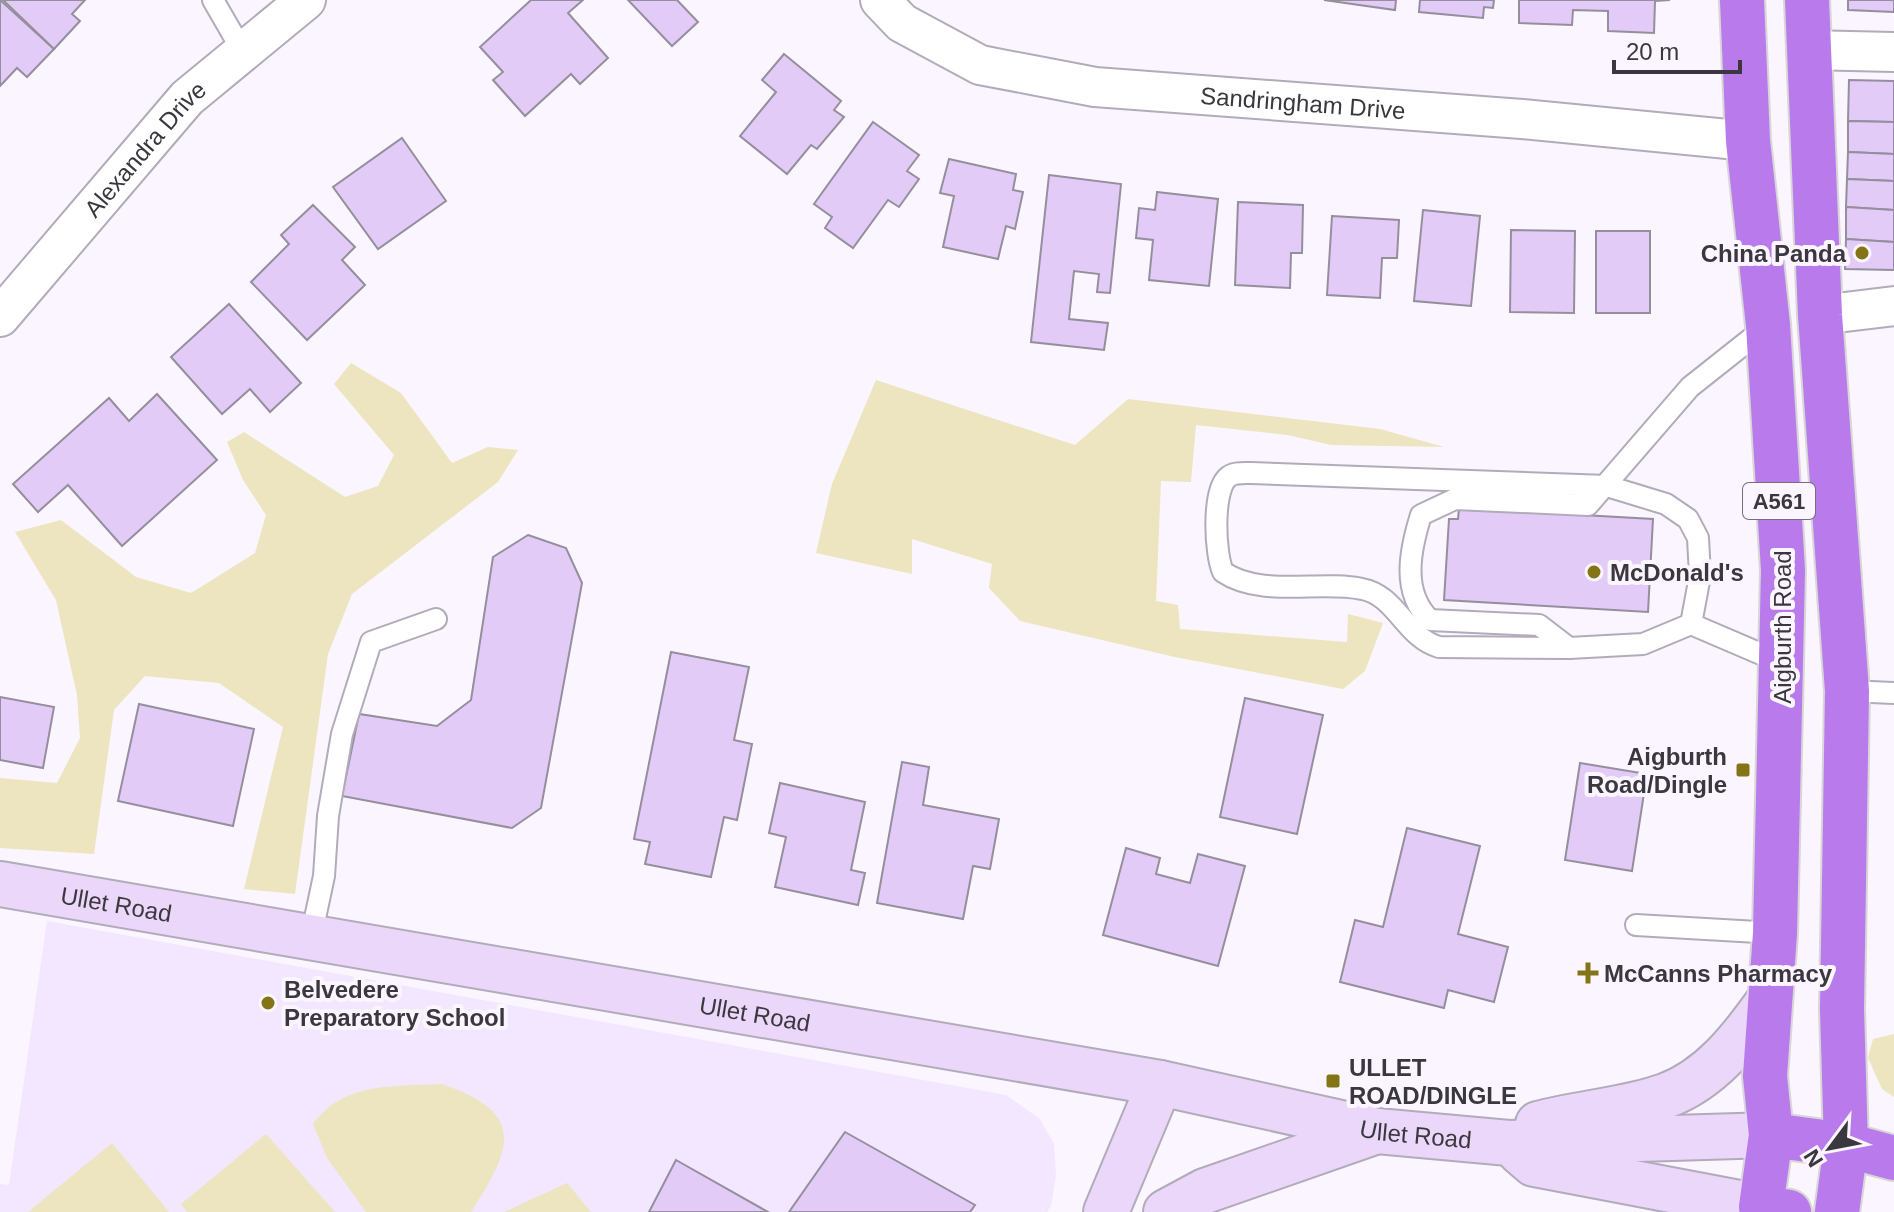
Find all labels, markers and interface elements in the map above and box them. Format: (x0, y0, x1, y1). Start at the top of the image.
scale bar (1614, 24, 1740, 74)
text: 20 m (1626, 38, 1679, 65)
street label: Alexandra Drive (78, 75, 211, 222)
street label: Sandringham Drive (1199, 81, 1406, 124)
place label: China Panda (1701, 240, 1847, 267)
marker: China Panda (1853, 244, 1871, 262)
road number: A561 (1743, 483, 1815, 519)
street label: Aigburth Road (1769, 550, 1796, 704)
place label: McDonald's (1610, 559, 1744, 586)
marker: McDonald's (1585, 563, 1603, 581)
place label: Aigburth Road/Dingle (1587, 743, 1727, 798)
marker: Aigburth Road/Dingle (1734, 761, 1752, 779)
street label: Ullet Road (59, 881, 174, 927)
place label: McCanns Pharmacy (1604, 960, 1833, 987)
marker: McCanns Pharmacy (1579, 964, 1597, 982)
place label: Belvedere Preparatory School (284, 976, 505, 1031)
street label: Ullet Road (697, 991, 813, 1036)
marker: Belvedere Preparatory School (259, 994, 277, 1012)
place label: ULLET ROAD/DINGLE (1349, 1054, 1517, 1109)
marker: ULLET ROAD/DINGLE (1324, 1072, 1342, 1090)
north arrow (1790, 1108, 1870, 1188)
street label: Ullet Road (1357, 1114, 1473, 1153)
text: N (1799, 1145, 1828, 1172)

